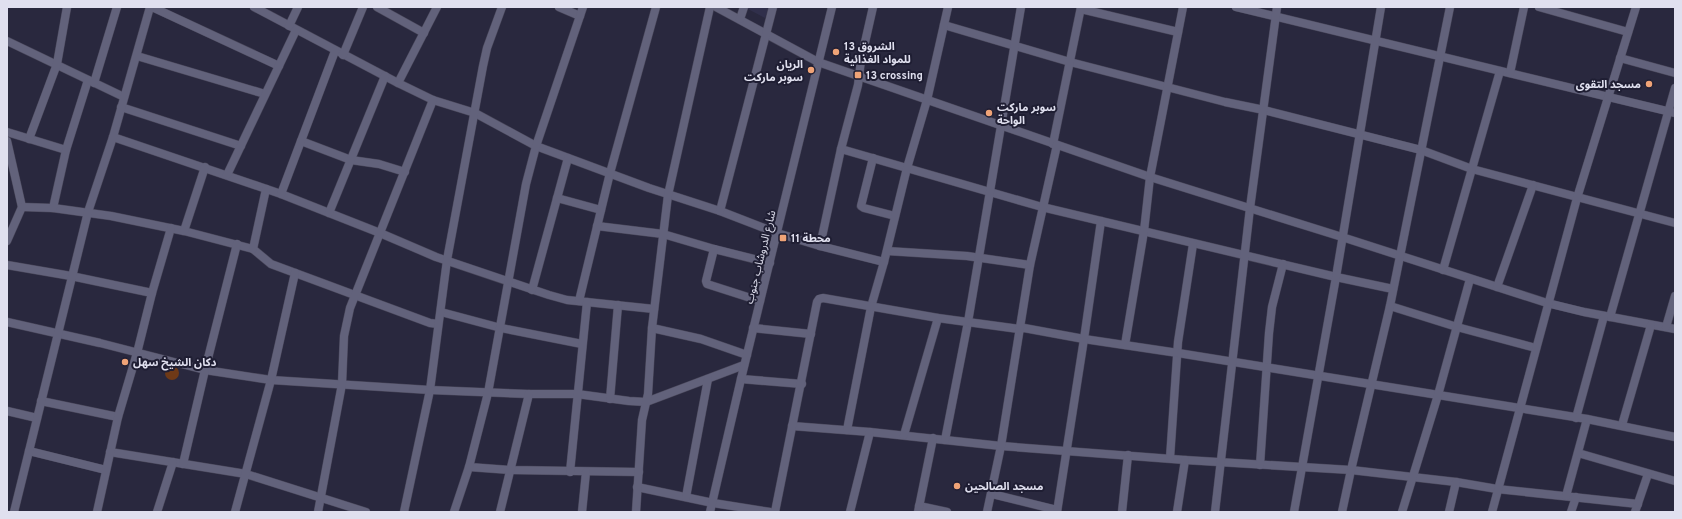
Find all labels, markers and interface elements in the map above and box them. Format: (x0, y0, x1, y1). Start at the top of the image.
place label: الشروق 13 للمواد الغذائية (844, 40, 911, 67)
marker: الشروق 13 للمواد الغذائية (831, 47, 841, 57)
place label: الريان سوبر ماركت (744, 58, 803, 85)
marker: الريان سوبر ماركت (806, 65, 816, 75)
place label: 13 crossing (866, 69, 923, 83)
marker: 13 crossing (853, 70, 863, 80)
place label: مسجد التقوى (1576, 78, 1641, 92)
marker: مسجد التقوى (1644, 79, 1654, 89)
place label: سوبر ماركت الواحة (997, 101, 1056, 128)
marker: سوبر ماركت الواحة (984, 108, 994, 118)
street label: شارع الدروشاب جنوب (743, 209, 779, 306)
place label: محطة 11 (791, 232, 831, 246)
marker: محطة 11 (778, 233, 788, 243)
place label: دكان الشيخ سهل (133, 356, 217, 371)
marker: دكان الشيخ سهل (120, 357, 130, 367)
place label: مسجد الصالحين (965, 480, 1043, 494)
marker: مسجد الصالحين (952, 481, 962, 491)

